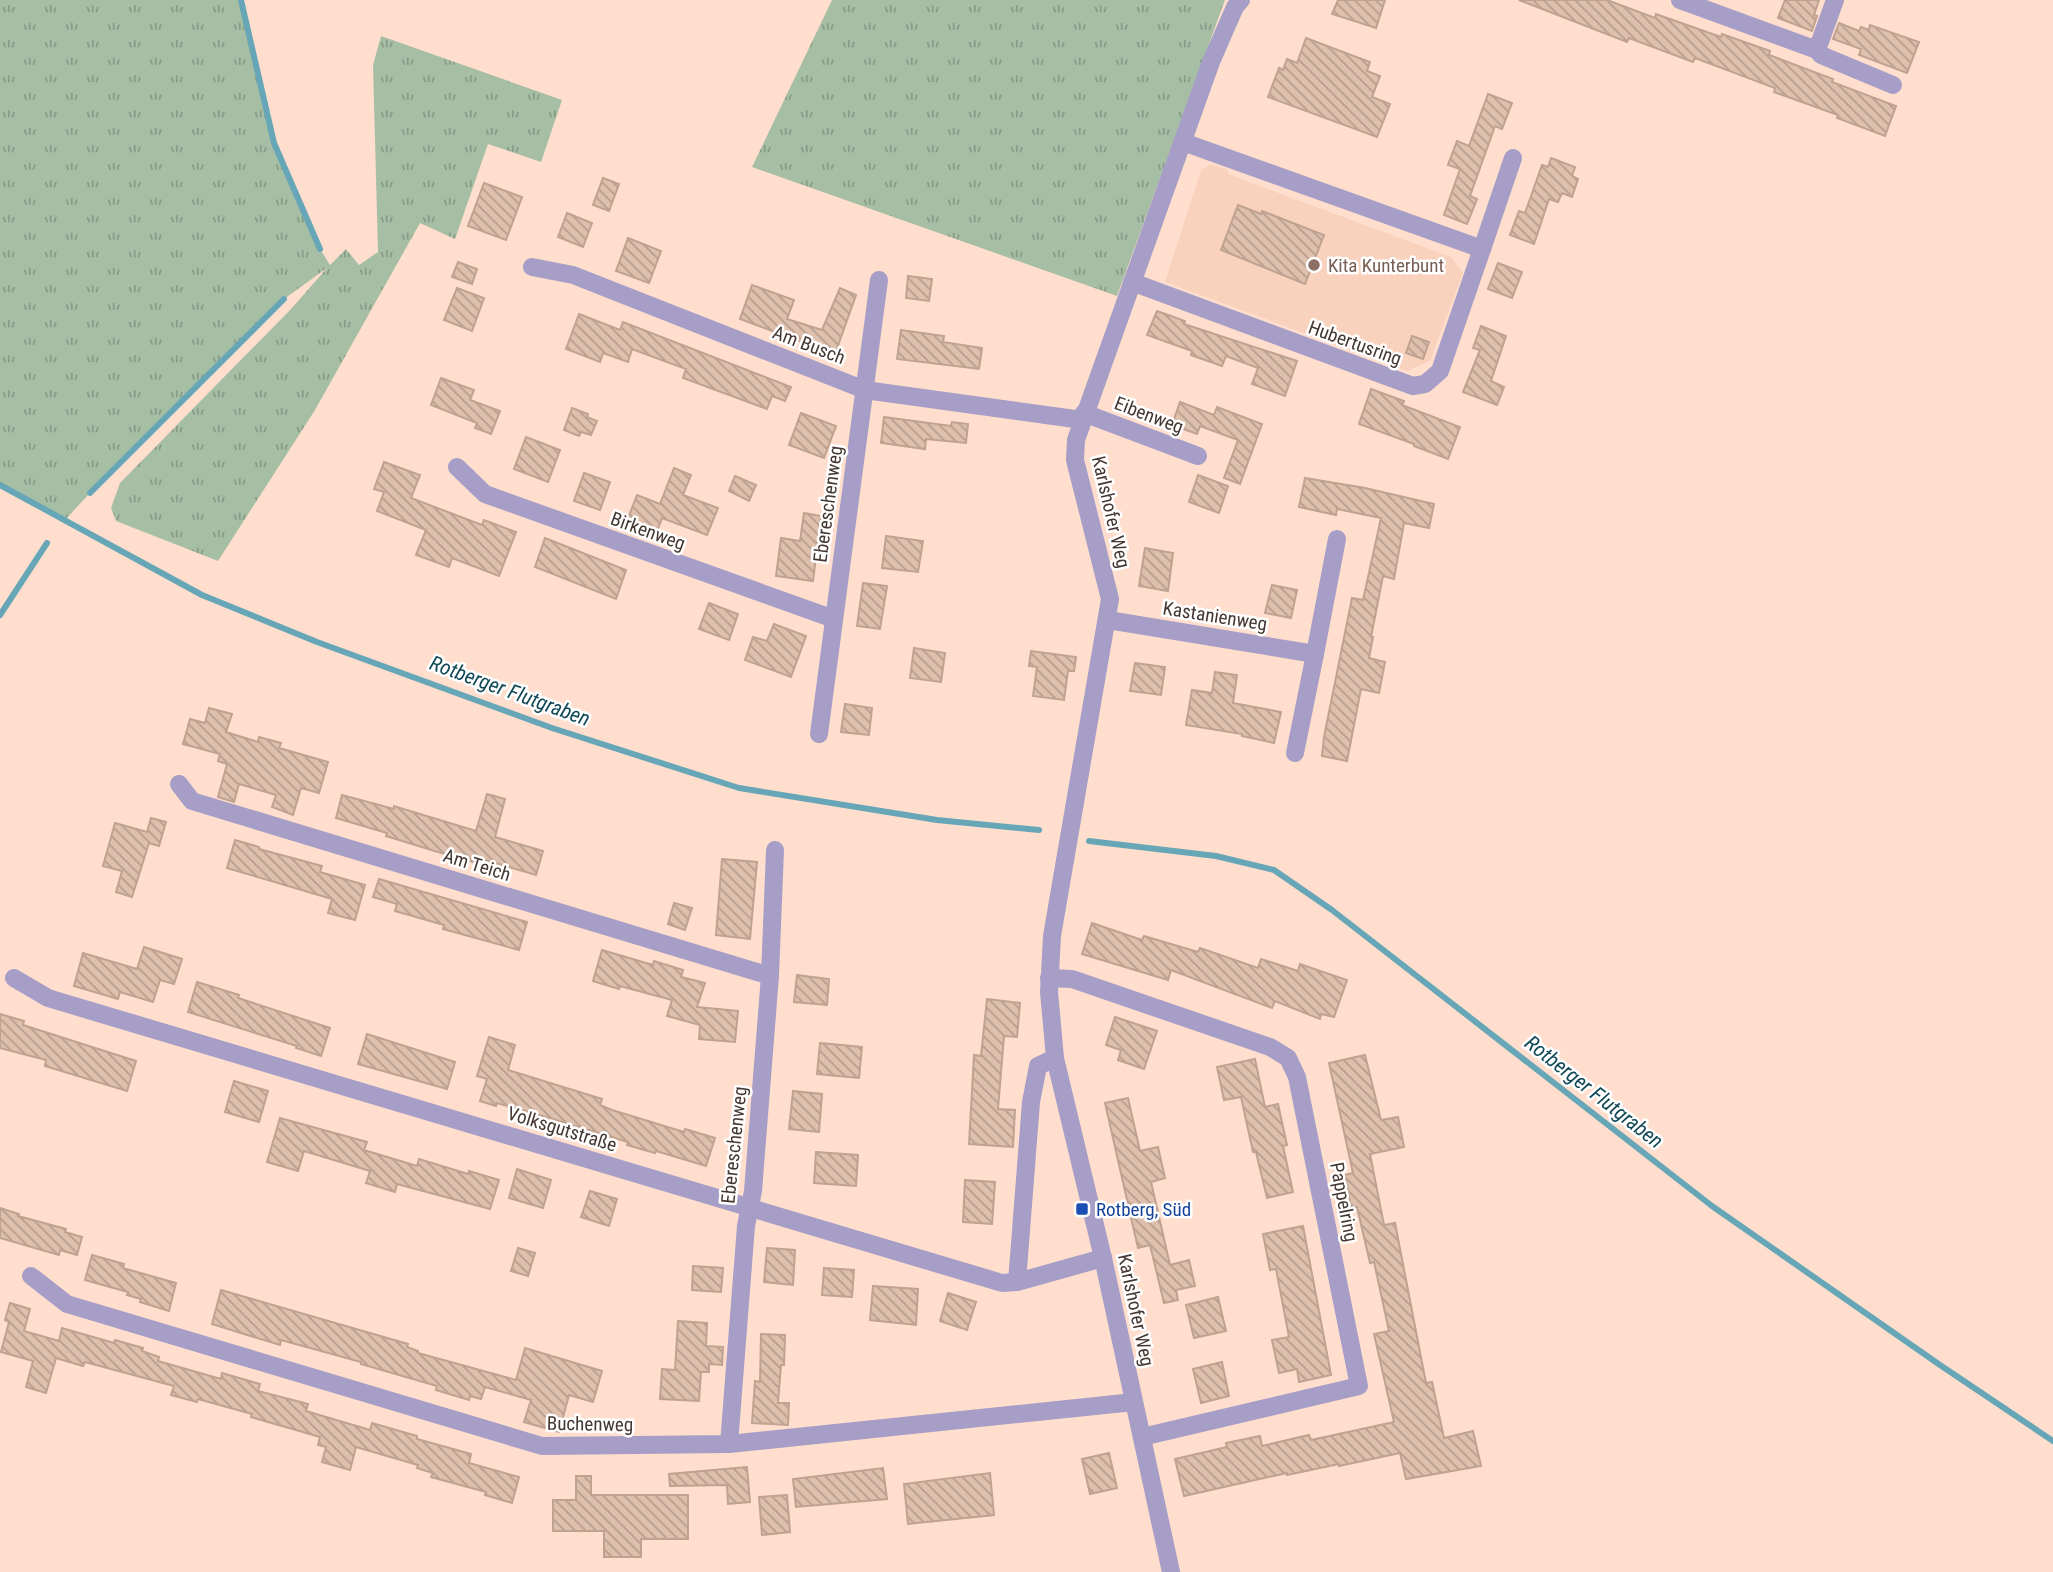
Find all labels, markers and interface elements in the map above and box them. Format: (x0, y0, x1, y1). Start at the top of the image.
place label: Kita Kunterbunt (1328, 254, 1444, 277)
marker: Kita Kunterbunt (1306, 257, 1322, 273)
street label: Hubertusring (1305, 315, 1405, 371)
street label: Am Busch (769, 321, 849, 369)
street label: Eibenweg (1111, 391, 1187, 439)
street label: Ebereschenweg (808, 444, 848, 564)
street label: Karlshofer Weg (1087, 454, 1135, 570)
street label: Birkenweg (608, 507, 688, 555)
street label: Kastanienweg (1161, 596, 1269, 636)
water label: Rotberger Flutgraben (427, 651, 593, 731)
street label: Am Teich (440, 844, 514, 886)
water label: Rotberger Flutgraben (1520, 1031, 1668, 1153)
street label: Ebereschenweg (716, 1085, 752, 1205)
street label: Volksgutstraße (505, 1101, 620, 1157)
street label: Pappelring (1325, 1160, 1363, 1244)
place label: Rotberg, Süd (1096, 1198, 1191, 1221)
marker: Rotberg, Süd (1074, 1201, 1090, 1217)
street label: Karlshofer Weg (1113, 1252, 1159, 1368)
street label: Buchenweg (547, 1412, 633, 1436)

